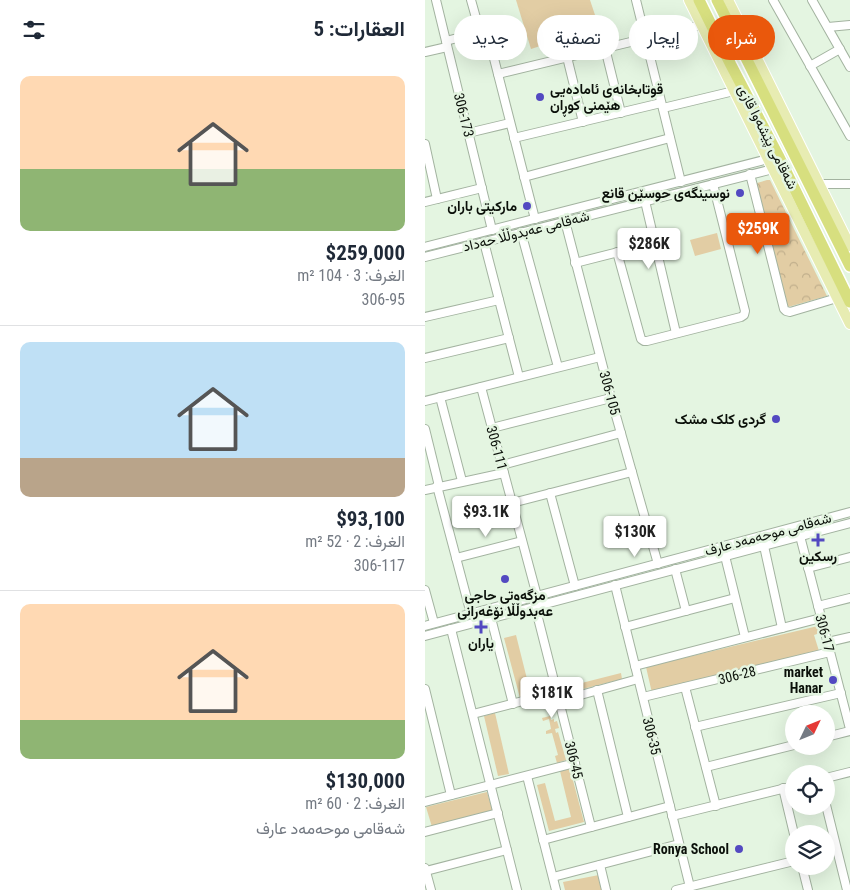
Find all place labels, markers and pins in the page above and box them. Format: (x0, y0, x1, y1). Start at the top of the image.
place label: قوتابخانەی ئامادەیی هێمنی کوڕان (550, 81, 663, 117)
marker: قوتابخانەی ئامادەیی هێمنی کوڕان (534, 91, 546, 103)
place label: نوسینگەی حوسێن قانع (602, 185, 730, 203)
marker: نوسینگەی حوسێن قانع (734, 187, 746, 199)
place label: ماركيتى باران (447, 198, 517, 215)
marker: ماركيتى باران (521, 200, 533, 212)
pin: $259K (723, 212, 793, 255)
pin: $286K (614, 228, 684, 270)
place label: گردی کلک مشک (675, 411, 766, 428)
marker: گردی کلک مشک (770, 413, 782, 425)
pin: $93.1K (445, 496, 527, 538)
pin: $130K (600, 516, 670, 558)
marker: رسکین (812, 534, 824, 546)
place label: رسکین (799, 548, 837, 565)
marker: مزگەوتی حاجی عەبدوڵڵا نۆغەرانی (499, 573, 511, 585)
place label: مزگەوتی حاجی عەبدوڵڵا نۆغەرانی (457, 587, 553, 620)
marker: یاران (475, 621, 487, 633)
place label: یاران (468, 635, 494, 652)
place label: market Hanar (784, 664, 823, 696)
marker: market Hanar (827, 674, 839, 686)
pin: $181K (517, 676, 587, 719)
place label: Ronya School (653, 841, 729, 857)
marker: Ronya School (733, 843, 745, 855)

